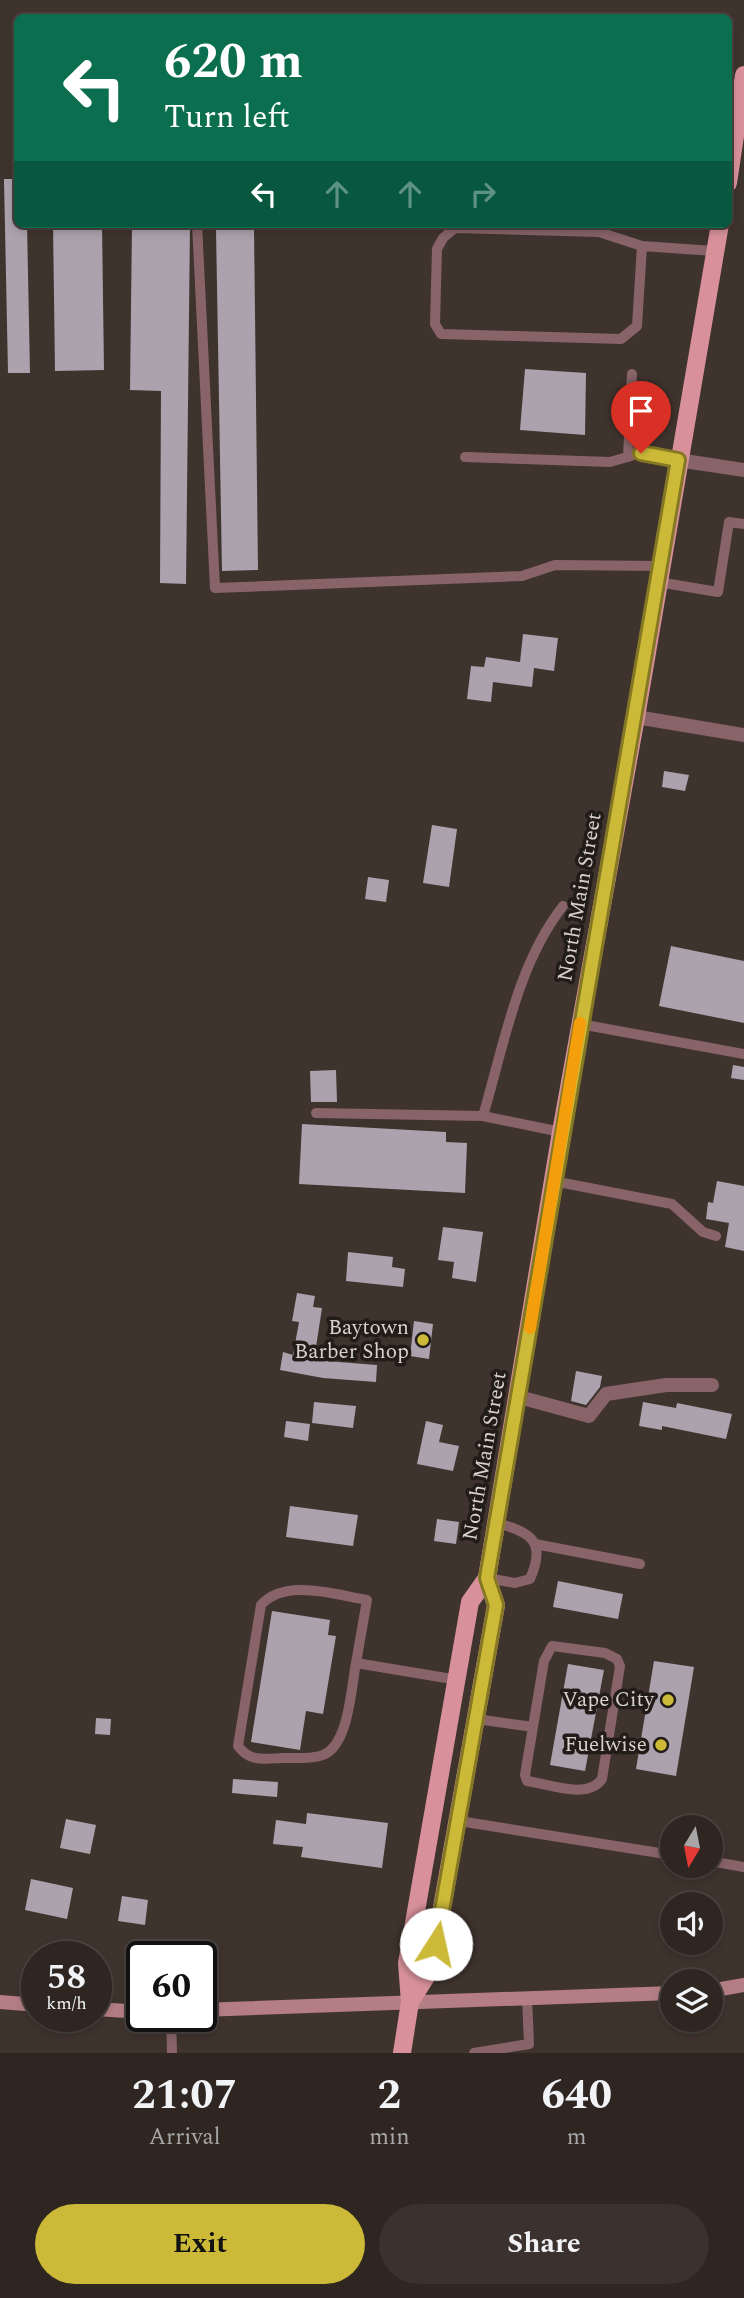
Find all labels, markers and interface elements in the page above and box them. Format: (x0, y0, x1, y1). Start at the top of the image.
text: 620 m (164, 25, 303, 100)
icon: left (49, 42, 140, 133)
text: Turn left (164, 93, 290, 142)
icon: left (245, 175, 283, 213)
icon: ahead (318, 175, 356, 213)
icon: ahead (391, 175, 429, 213)
icon: right (464, 175, 502, 213)
pin (611, 381, 671, 453)
icon: arrive (622, 392, 660, 430)
street label: North Main Street (549, 810, 611, 984)
place label: Baytown Barber Shop (294, 1312, 409, 1368)
marker: Baytown Barber Shop (415, 1332, 431, 1348)
street label: North Main Street (454, 1369, 516, 1543)
place label: Vape City (562, 1684, 655, 1716)
marker: Vape City (660, 1692, 676, 1708)
place label: Fuelwise (565, 1729, 647, 1761)
marker: Fuelwise (653, 1737, 669, 1753)
north arrow (660, 1815, 723, 1878)
map controls (660, 1815, 723, 2032)
button: sound (660, 1892, 723, 1955)
position arrow (399, 1907, 473, 1981)
speed limit sign: 60 (126, 1941, 217, 2032)
text: 58 (47, 1951, 86, 2004)
button: layers (660, 1969, 723, 2032)
text: km/h (46, 1990, 87, 2017)
text: 21:07 (132, 2064, 237, 2127)
text: 2 (378, 2064, 401, 2127)
text: 640 (541, 2064, 612, 2127)
text: Arrival (149, 2120, 220, 2155)
text: min (369, 2120, 410, 2155)
text: m (567, 2120, 587, 2155)
button: Exit (35, 2204, 365, 2284)
button: Share (379, 2204, 709, 2284)

